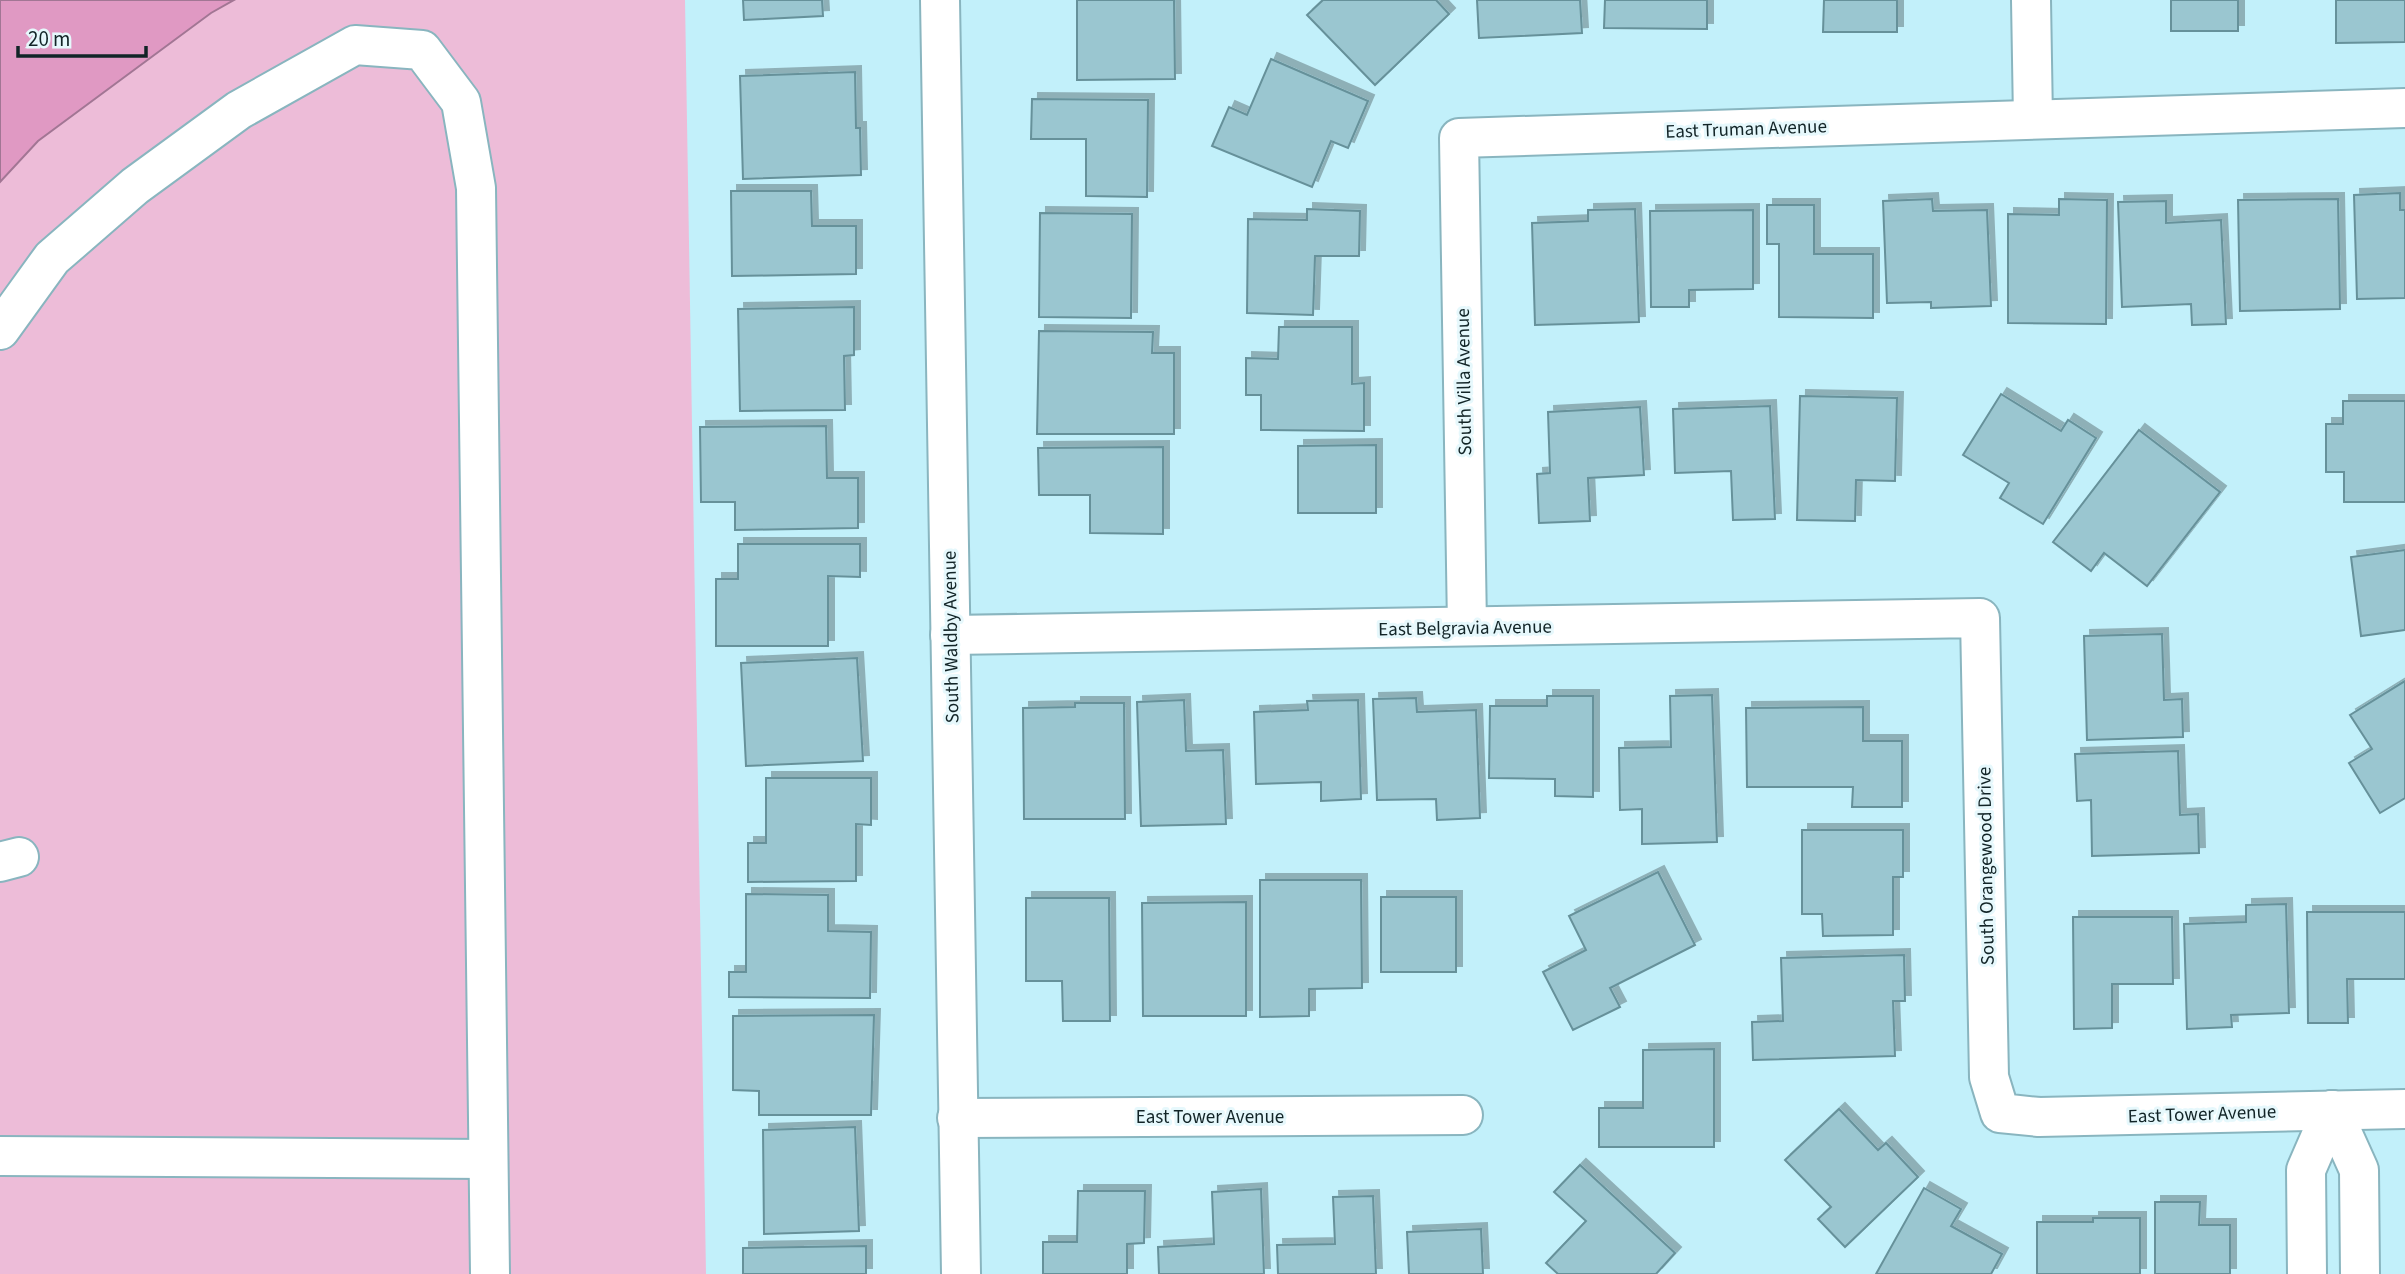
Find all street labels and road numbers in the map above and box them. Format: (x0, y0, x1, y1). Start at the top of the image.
street label: East Truman Avenue (1665, 113, 1827, 146)
street label: South Villa Avenue (1450, 308, 1479, 456)
street label: South Waldby Avenue (936, 550, 967, 724)
street label: East Belgravia Avenue (1378, 613, 1552, 644)
street label: South Orangewood Drive (1971, 766, 2002, 966)
street label: East Tower Avenue (2127, 1098, 2277, 1131)
street label: East Tower Avenue (1136, 1104, 1284, 1131)

